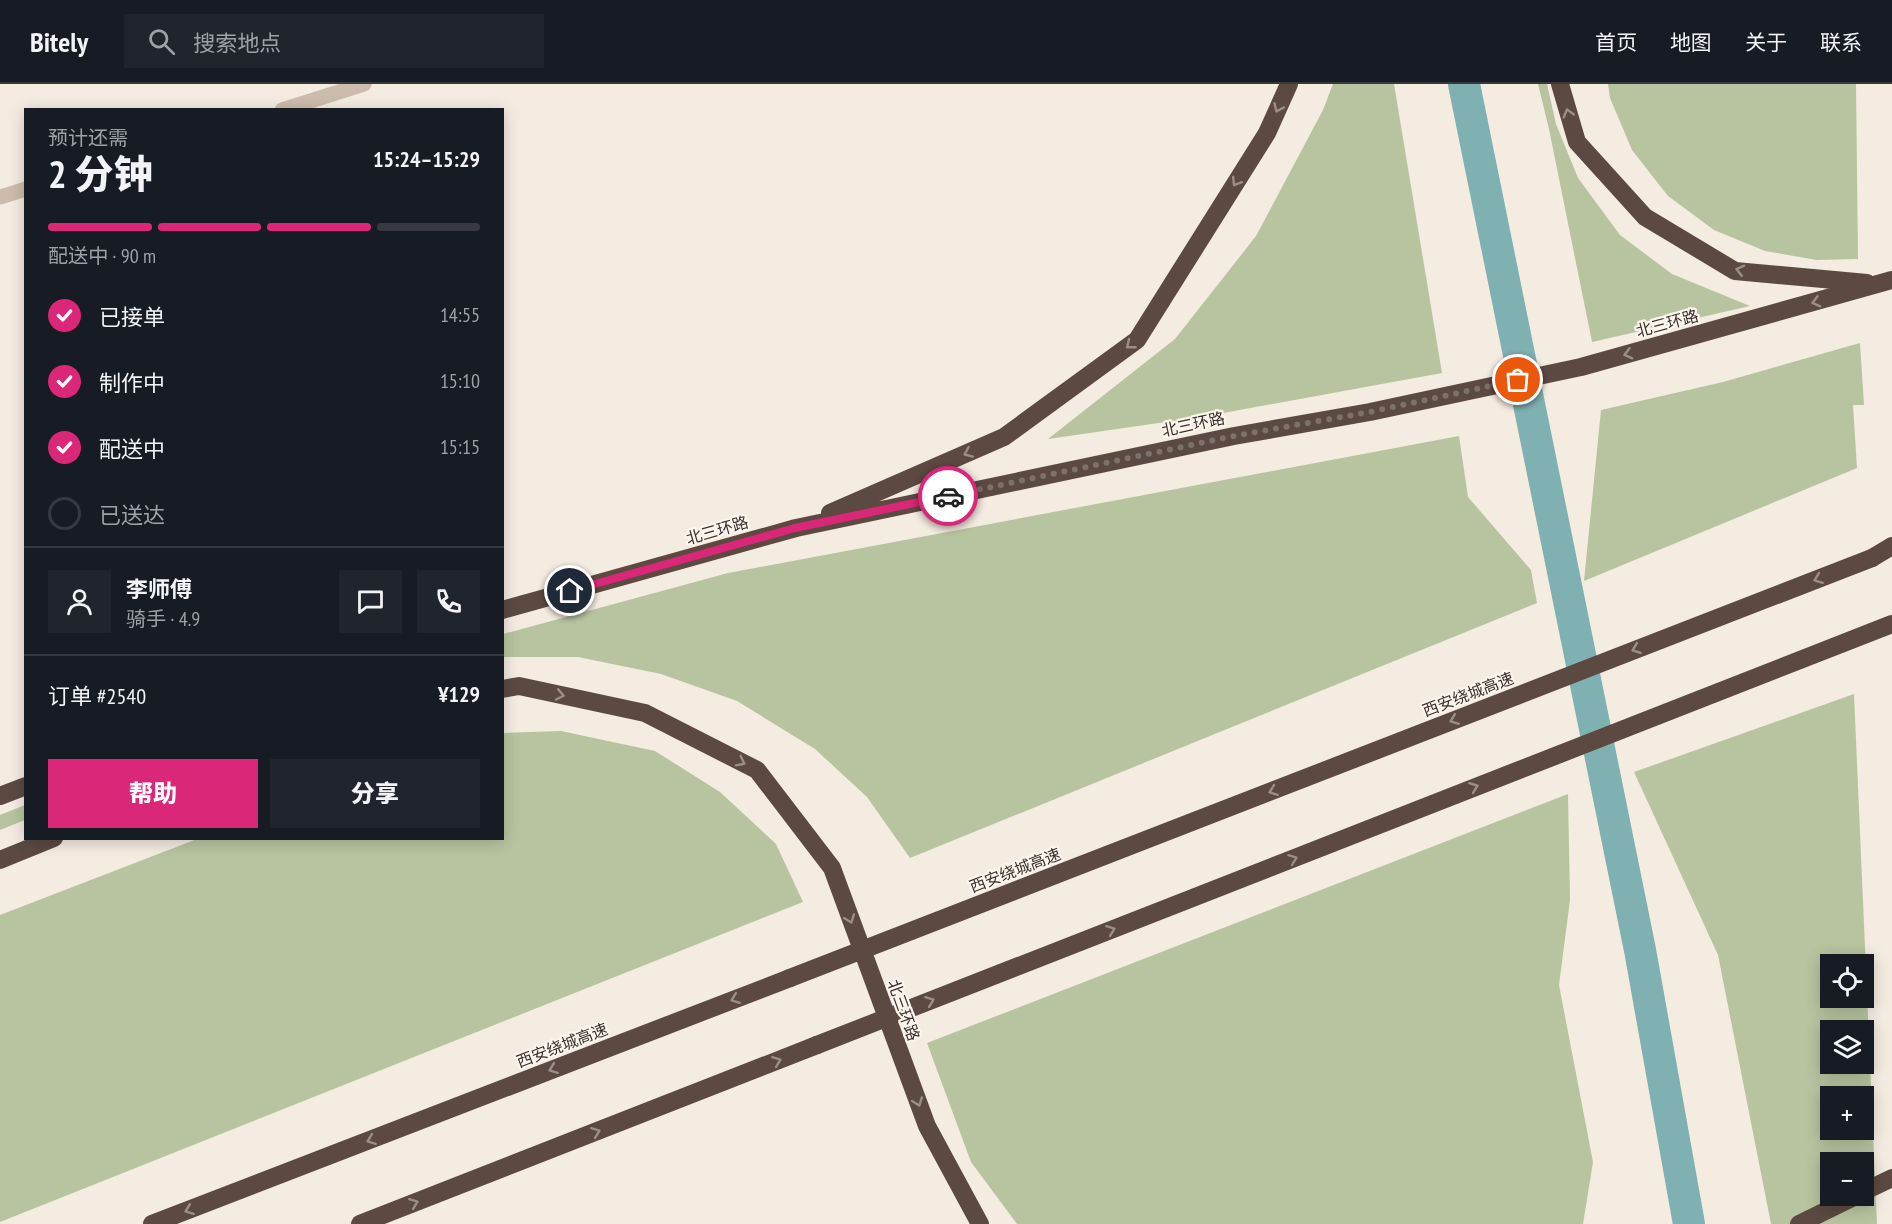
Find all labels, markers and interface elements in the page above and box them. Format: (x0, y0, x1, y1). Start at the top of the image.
search box (124, 14, 544, 68)
text: Bitely (30, 23, 88, 60)
icon: search (145, 25, 178, 58)
text: 搜索地点 (193, 29, 281, 57)
text: 首页 (1595, 29, 1637, 56)
text: 地图 (1670, 29, 1712, 56)
text: 关于 (1745, 29, 1787, 56)
text: 联系 (1820, 29, 1862, 56)
one-way arrow (1273, 102, 1285, 113)
one-way arrow (1563, 108, 1576, 118)
text: 预计还需 (48, 125, 128, 151)
text: 15:24–15:29 (373, 145, 480, 173)
text: 2 分钟 (48, 148, 153, 199)
one-way arrow (1232, 175, 1243, 186)
text: 配送中 · 90 m (48, 243, 156, 269)
one-way arrow (1735, 264, 1745, 277)
one-way arrow (1811, 295, 1822, 307)
icon: check (48, 299, 81, 332)
text: 14:55 (440, 302, 480, 328)
text: 已接单 (99, 303, 165, 331)
street label: 北三环路 (1633, 305, 1701, 341)
one-way arrow (1125, 337, 1136, 348)
one-way arrow (1623, 347, 1634, 359)
pin (1492, 354, 1543, 405)
icon: bag (1501, 363, 1534, 396)
icon: check (48, 365, 81, 398)
text: 15:10 (440, 368, 480, 394)
text: 制作中 (99, 369, 165, 397)
street label: 北三环路 (1160, 408, 1226, 440)
icon: check (48, 431, 81, 464)
text: 15:15 (440, 434, 480, 460)
text: 配送中 (99, 435, 165, 463)
one-way arrow (964, 445, 975, 457)
courier (918, 466, 978, 526)
icon: car (932, 480, 965, 513)
text: 已送达 (99, 501, 165, 529)
street label: 北三环路 (683, 512, 751, 548)
pin (544, 565, 595, 616)
button: person (48, 570, 111, 633)
button: chat (339, 570, 402, 633)
button: phone (417, 570, 480, 633)
one-way arrow (1813, 572, 1824, 584)
icon: home (553, 574, 586, 607)
text: 李师傅 (126, 575, 192, 603)
text: 骑手 · 4.9 (126, 606, 200, 632)
one-way arrow (1631, 642, 1642, 655)
street label: 西安绕城高速 (1420, 667, 1516, 721)
text: ¥129 (438, 680, 480, 708)
text: 订单 #2540 (48, 682, 146, 710)
one-way arrow (555, 688, 565, 701)
one-way arrow (1450, 713, 1461, 725)
one-way arrow (735, 755, 745, 766)
button: 帮助 (48, 759, 258, 828)
button: 分享 (270, 759, 480, 828)
one-way arrow (1469, 782, 1479, 795)
one-way arrow (1268, 783, 1278, 796)
street label: 西安绕城高速 (967, 843, 1063, 897)
one-way arrow (1287, 853, 1298, 866)
one-way arrow (843, 913, 856, 924)
one-way arrow (1105, 925, 1116, 937)
map controls (1820, 954, 1874, 1206)
button: locate (1820, 954, 1874, 1008)
street label: 北三环路 (884, 977, 924, 1043)
one-way arrow (730, 992, 741, 1004)
one-way arrow (924, 996, 935, 1008)
street label: 西安绕城高速 (514, 1018, 610, 1072)
button: layers (1820, 1020, 1874, 1074)
one-way arrow (771, 1055, 782, 1068)
one-way arrow (548, 1062, 559, 1075)
button: + (1820, 1086, 1874, 1140)
one-way arrow (910, 1096, 923, 1107)
one-way arrow (590, 1126, 600, 1139)
one-way arrow (366, 1132, 377, 1145)
button: − (1820, 1152, 1874, 1206)
one-way arrow (408, 1198, 419, 1210)
one-way arrow (185, 1202, 195, 1215)

